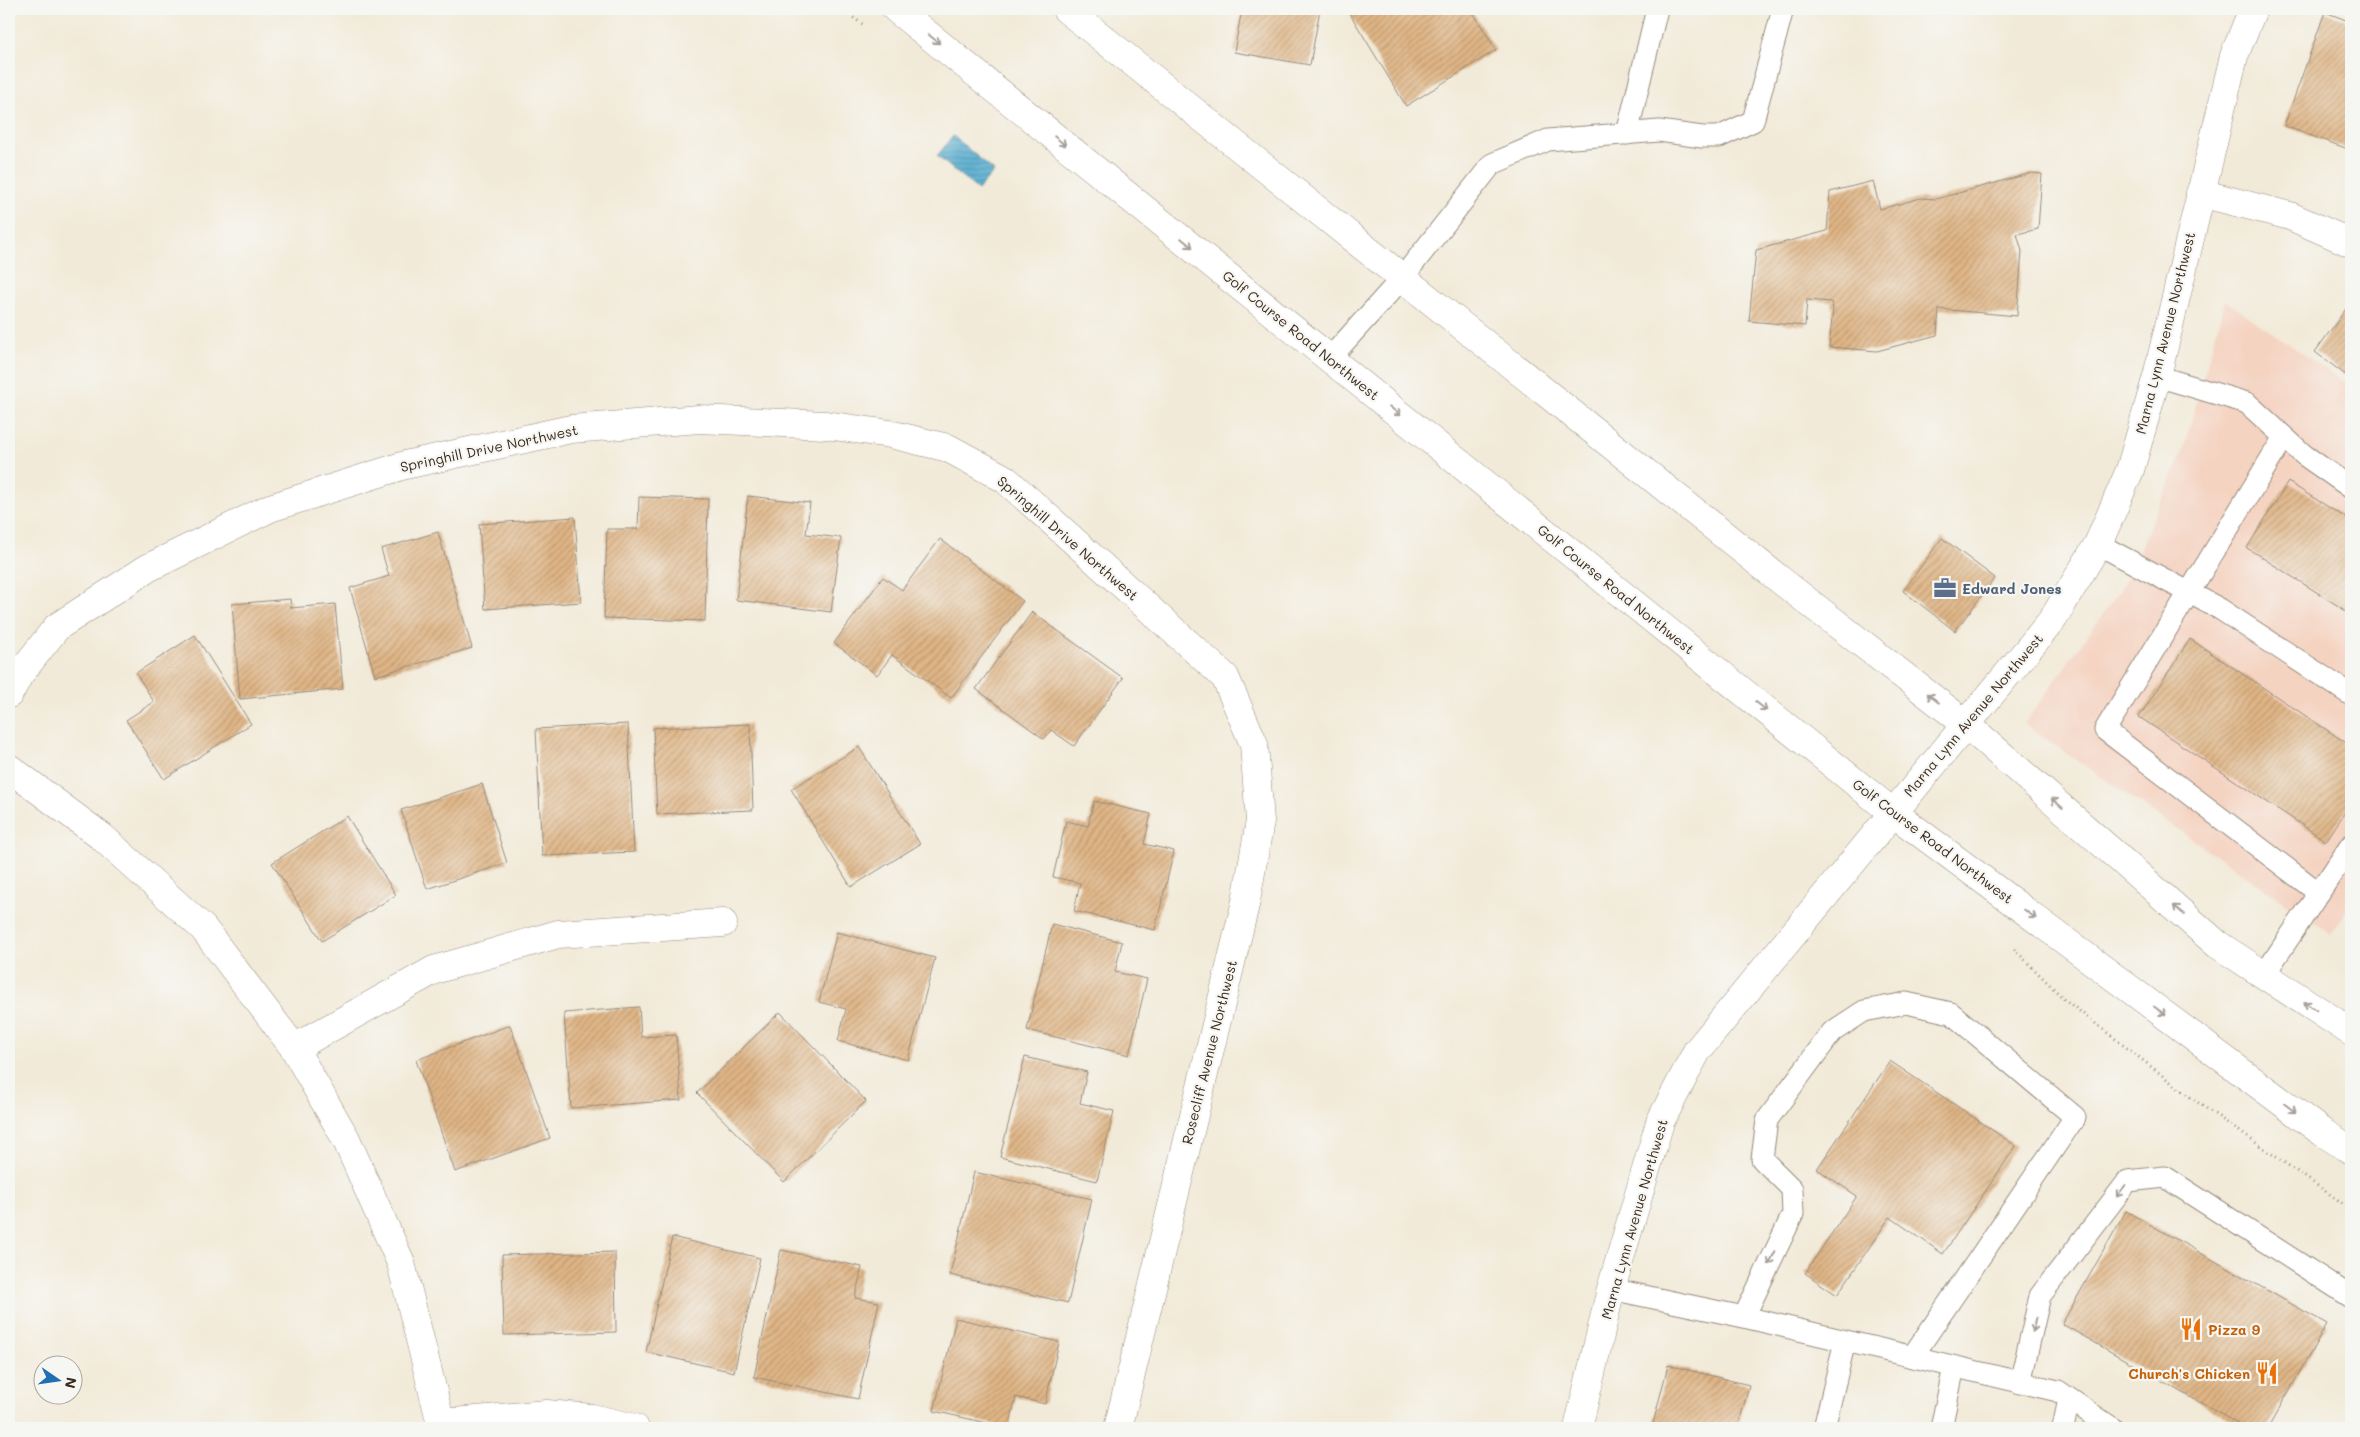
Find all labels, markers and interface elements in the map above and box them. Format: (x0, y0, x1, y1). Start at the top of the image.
one-way arrow (927, 34, 940, 45)
one-way arrow (1054, 136, 1067, 147)
street label: Marna Lynn Avenue Northwest (2131, 230, 2199, 436)
one-way arrow (1180, 238, 1193, 249)
street label: Golf Course Road Northwest (1219, 266, 1383, 404)
one-way arrow (1388, 406, 1401, 417)
street label: Springhill Drive Northwest (398, 420, 580, 476)
street label: Springhill Drive Northwest (993, 471, 1143, 605)
street label: Golf Course Road Northwest (1534, 520, 1698, 658)
office icon: Edward Jones (1932, 575, 1958, 601)
place label: Edward Jones (1962, 579, 2062, 598)
street label: Marna Lynn Avenue Northwest (1899, 629, 2047, 801)
one-way arrow (1926, 693, 1940, 703)
one-way arrow (1754, 700, 1767, 711)
street label: Golf Course Road Northwest (1849, 774, 2017, 908)
one-way arrow (2051, 798, 2064, 809)
one-way arrow (2173, 905, 2186, 916)
one-way arrow (2023, 909, 2037, 919)
street label: Rosecliff Avenue Northwest (1177, 958, 1241, 1146)
one-way arrow (2304, 1000, 2318, 1010)
one-way arrow (2153, 1006, 2166, 1017)
one-way arrow (2283, 1103, 2296, 1114)
street label: Marna Lynn Avenue Northwest (1596, 1117, 1672, 1321)
one-way arrow (2116, 1184, 2126, 1198)
one-way arrow (1767, 1250, 1776, 1265)
restaurant icon: Pizza 9 (2178, 1316, 2204, 1342)
one-way arrow (2029, 1317, 2038, 1333)
place label: Pizza 9 (2208, 1320, 2261, 1339)
north arrow (32, 1354, 82, 1404)
restaurant icon: Church's Chicken (2254, 1360, 2280, 1386)
place label: Church's Chicken (2128, 1364, 2250, 1383)
text: N (61, 1376, 82, 1390)

